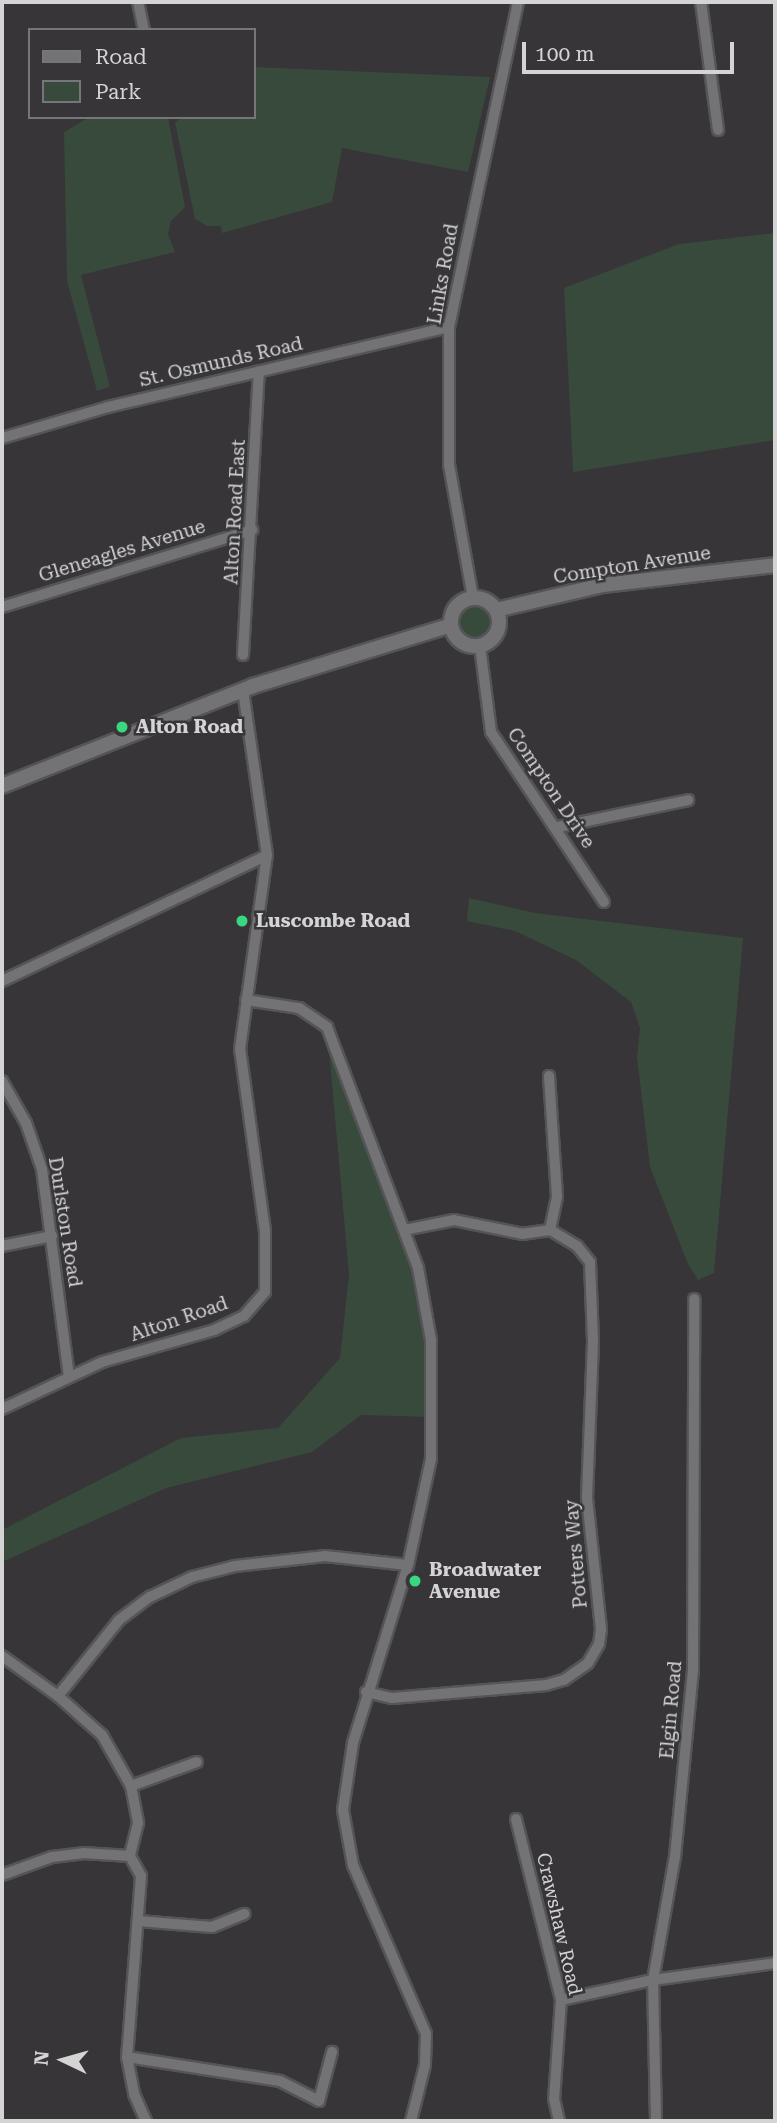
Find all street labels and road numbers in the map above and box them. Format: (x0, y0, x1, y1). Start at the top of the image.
street label: Links Road (423, 222, 463, 326)
street label: St. Osmunds Road (137, 332, 305, 392)
street label: Alton Road East (220, 439, 250, 585)
street label: Gleneagles Avenue (36, 515, 208, 587)
street label: Compton Avenue (552, 541, 712, 589)
street label: Compton Drive (502, 723, 600, 853)
street label: Durlston Road (43, 1155, 87, 1289)
street label: Alton Road (127, 1292, 231, 1346)
street label: Potters Way (560, 1499, 592, 1609)
street label: Elgin Road (655, 1660, 687, 1760)
street label: Crawshaw Road (532, 1851, 586, 1997)

